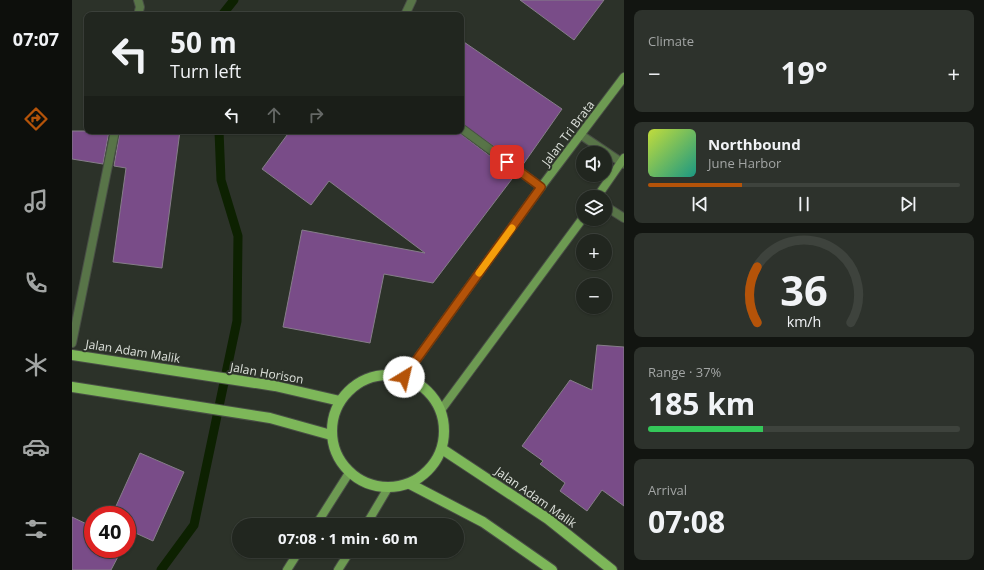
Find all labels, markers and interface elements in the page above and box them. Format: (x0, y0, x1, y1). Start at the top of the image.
text: 50 m (170, 23, 237, 61)
text: 07:07 (13, 27, 59, 51)
icon: left (104, 28, 156, 80)
text: Climate (648, 32, 694, 50)
text: 19° (780, 52, 828, 93)
text: − (648, 58, 661, 88)
text: + (947, 58, 960, 88)
text: Turn left (170, 59, 241, 83)
street label: Jalan Tri Brata (537, 97, 598, 170)
icon: left (221, 104, 243, 126)
icon: ahead (263, 104, 285, 126)
icon: right (305, 104, 327, 126)
icon: directions (22, 105, 50, 133)
text: Northbound (708, 134, 801, 154)
pin (490, 145, 524, 179)
map controls (576, 146, 612, 314)
button: sound (576, 146, 612, 182)
icon: arrive (496, 151, 518, 173)
text: June Harbor (708, 154, 781, 172)
icon: music (22, 187, 50, 215)
button: layers (576, 190, 612, 226)
icon: previous (689, 193, 711, 215)
icon: pause (793, 193, 815, 215)
icon: next (897, 193, 919, 215)
button: + (576, 234, 612, 270)
text: 36 (780, 262, 828, 318)
icon: phone (22, 269, 50, 297)
button: − (576, 278, 612, 314)
text: km/h (787, 312, 821, 331)
street label: Jalan Adam Malik (83, 335, 182, 367)
icon: climate (22, 351, 50, 379)
position arrow (383, 356, 425, 398)
street label: Jalan Horison (228, 358, 305, 388)
text: Range · 37% (648, 363, 721, 381)
text: 185 km (648, 383, 755, 424)
icon: car (22, 433, 50, 461)
street label: Jalan Adam Malik (491, 462, 581, 532)
text: Arrival (648, 481, 687, 499)
text: 07:08 (648, 501, 725, 542)
speed limit sign: 40 (84, 506, 136, 558)
icon: filters (22, 515, 50, 543)
text: 07:08 · 1 min · 60 m (278, 528, 418, 548)

